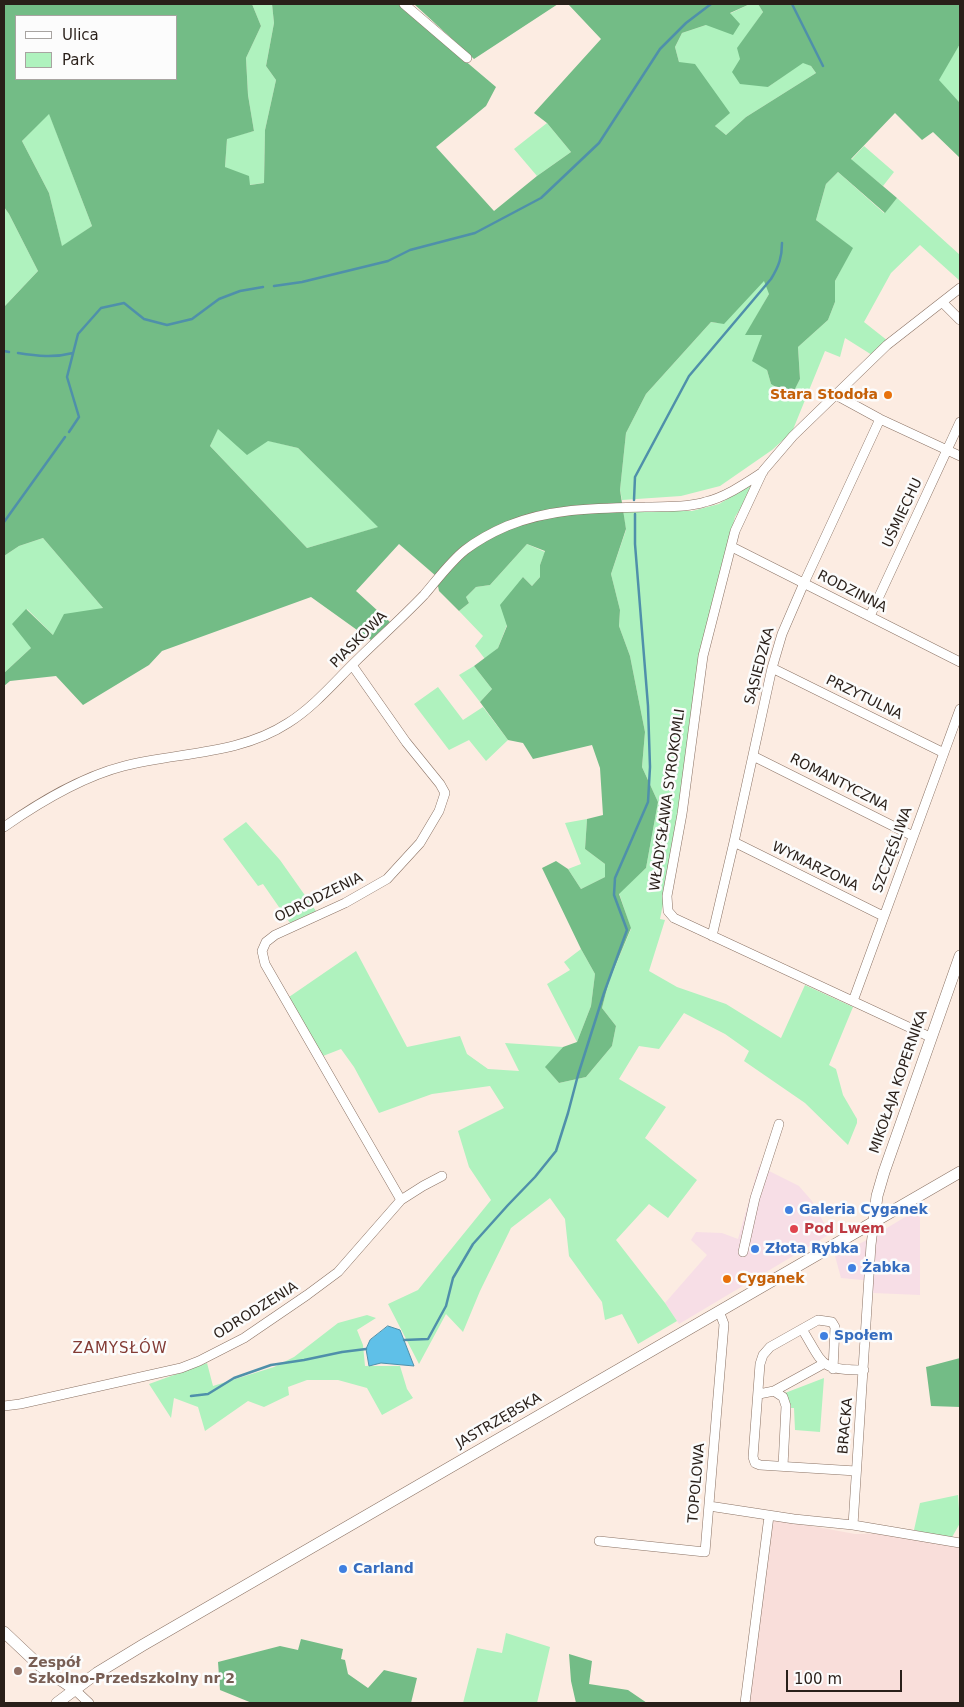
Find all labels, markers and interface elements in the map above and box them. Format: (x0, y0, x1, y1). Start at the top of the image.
legend (15, 15, 178, 80)
text: Ulica (62, 26, 99, 44)
text: Park (62, 51, 94, 69)
place label: Stara Stodoła (770, 387, 878, 403)
marker: Stara Stodoła (882, 389, 894, 401)
street label: UŚMIECHU (880, 476, 926, 550)
street label: RODZINNA (814, 567, 890, 617)
street label: PIASKOWA (327, 608, 391, 672)
street label: SĄSIEDZKA (742, 626, 778, 706)
street label: PRZYTULNA (823, 672, 905, 724)
street label: WŁADYSŁAWA SYROKOMLI (647, 708, 689, 892)
street label: ROMANTYCZNA (787, 751, 891, 815)
street label: SZCZĘŚLIWA (870, 805, 916, 895)
street label: WYMARZONA (769, 839, 861, 895)
street label: ODRODZENIA (272, 869, 366, 927)
street label: MIKOŁAJA KOPERNIKA (867, 1008, 931, 1156)
place label: Galeria Cyganek (799, 1202, 928, 1218)
marker: Galeria Cyganek (783, 1204, 795, 1216)
place label: Pod Lwem (804, 1221, 885, 1237)
marker: Pod Lwem (788, 1223, 800, 1235)
place label: Złota Rybka (765, 1241, 859, 1257)
marker: Złota Rybka (749, 1243, 761, 1255)
place label: Żabka (862, 1260, 910, 1276)
marker: Żabka (846, 1262, 858, 1274)
place label: Cyganek (737, 1271, 805, 1287)
marker: Cyganek (721, 1273, 733, 1285)
street label: ODRODZENIA (211, 1278, 301, 1344)
place label: Społem (834, 1328, 893, 1344)
marker: Społem (818, 1330, 830, 1342)
district label: ZAMYSŁÓW (71, 1340, 169, 1358)
street label: JASTRZĘBSKA (453, 1390, 545, 1452)
street label: BRACKA (835, 1397, 857, 1455)
street label: TOPOLOWA (685, 1442, 709, 1524)
place label: Carland (353, 1561, 414, 1577)
marker: Carland (337, 1563, 349, 1575)
place label: Zespół Szkolno-Przedszkolny nr 2 (28, 1655, 235, 1688)
scale bar (789, 1660, 905, 1692)
marker: Zespół Szkolno-Przedszkolny nr 2 (12, 1665, 24, 1677)
text: 100 m (794, 1670, 842, 1688)

